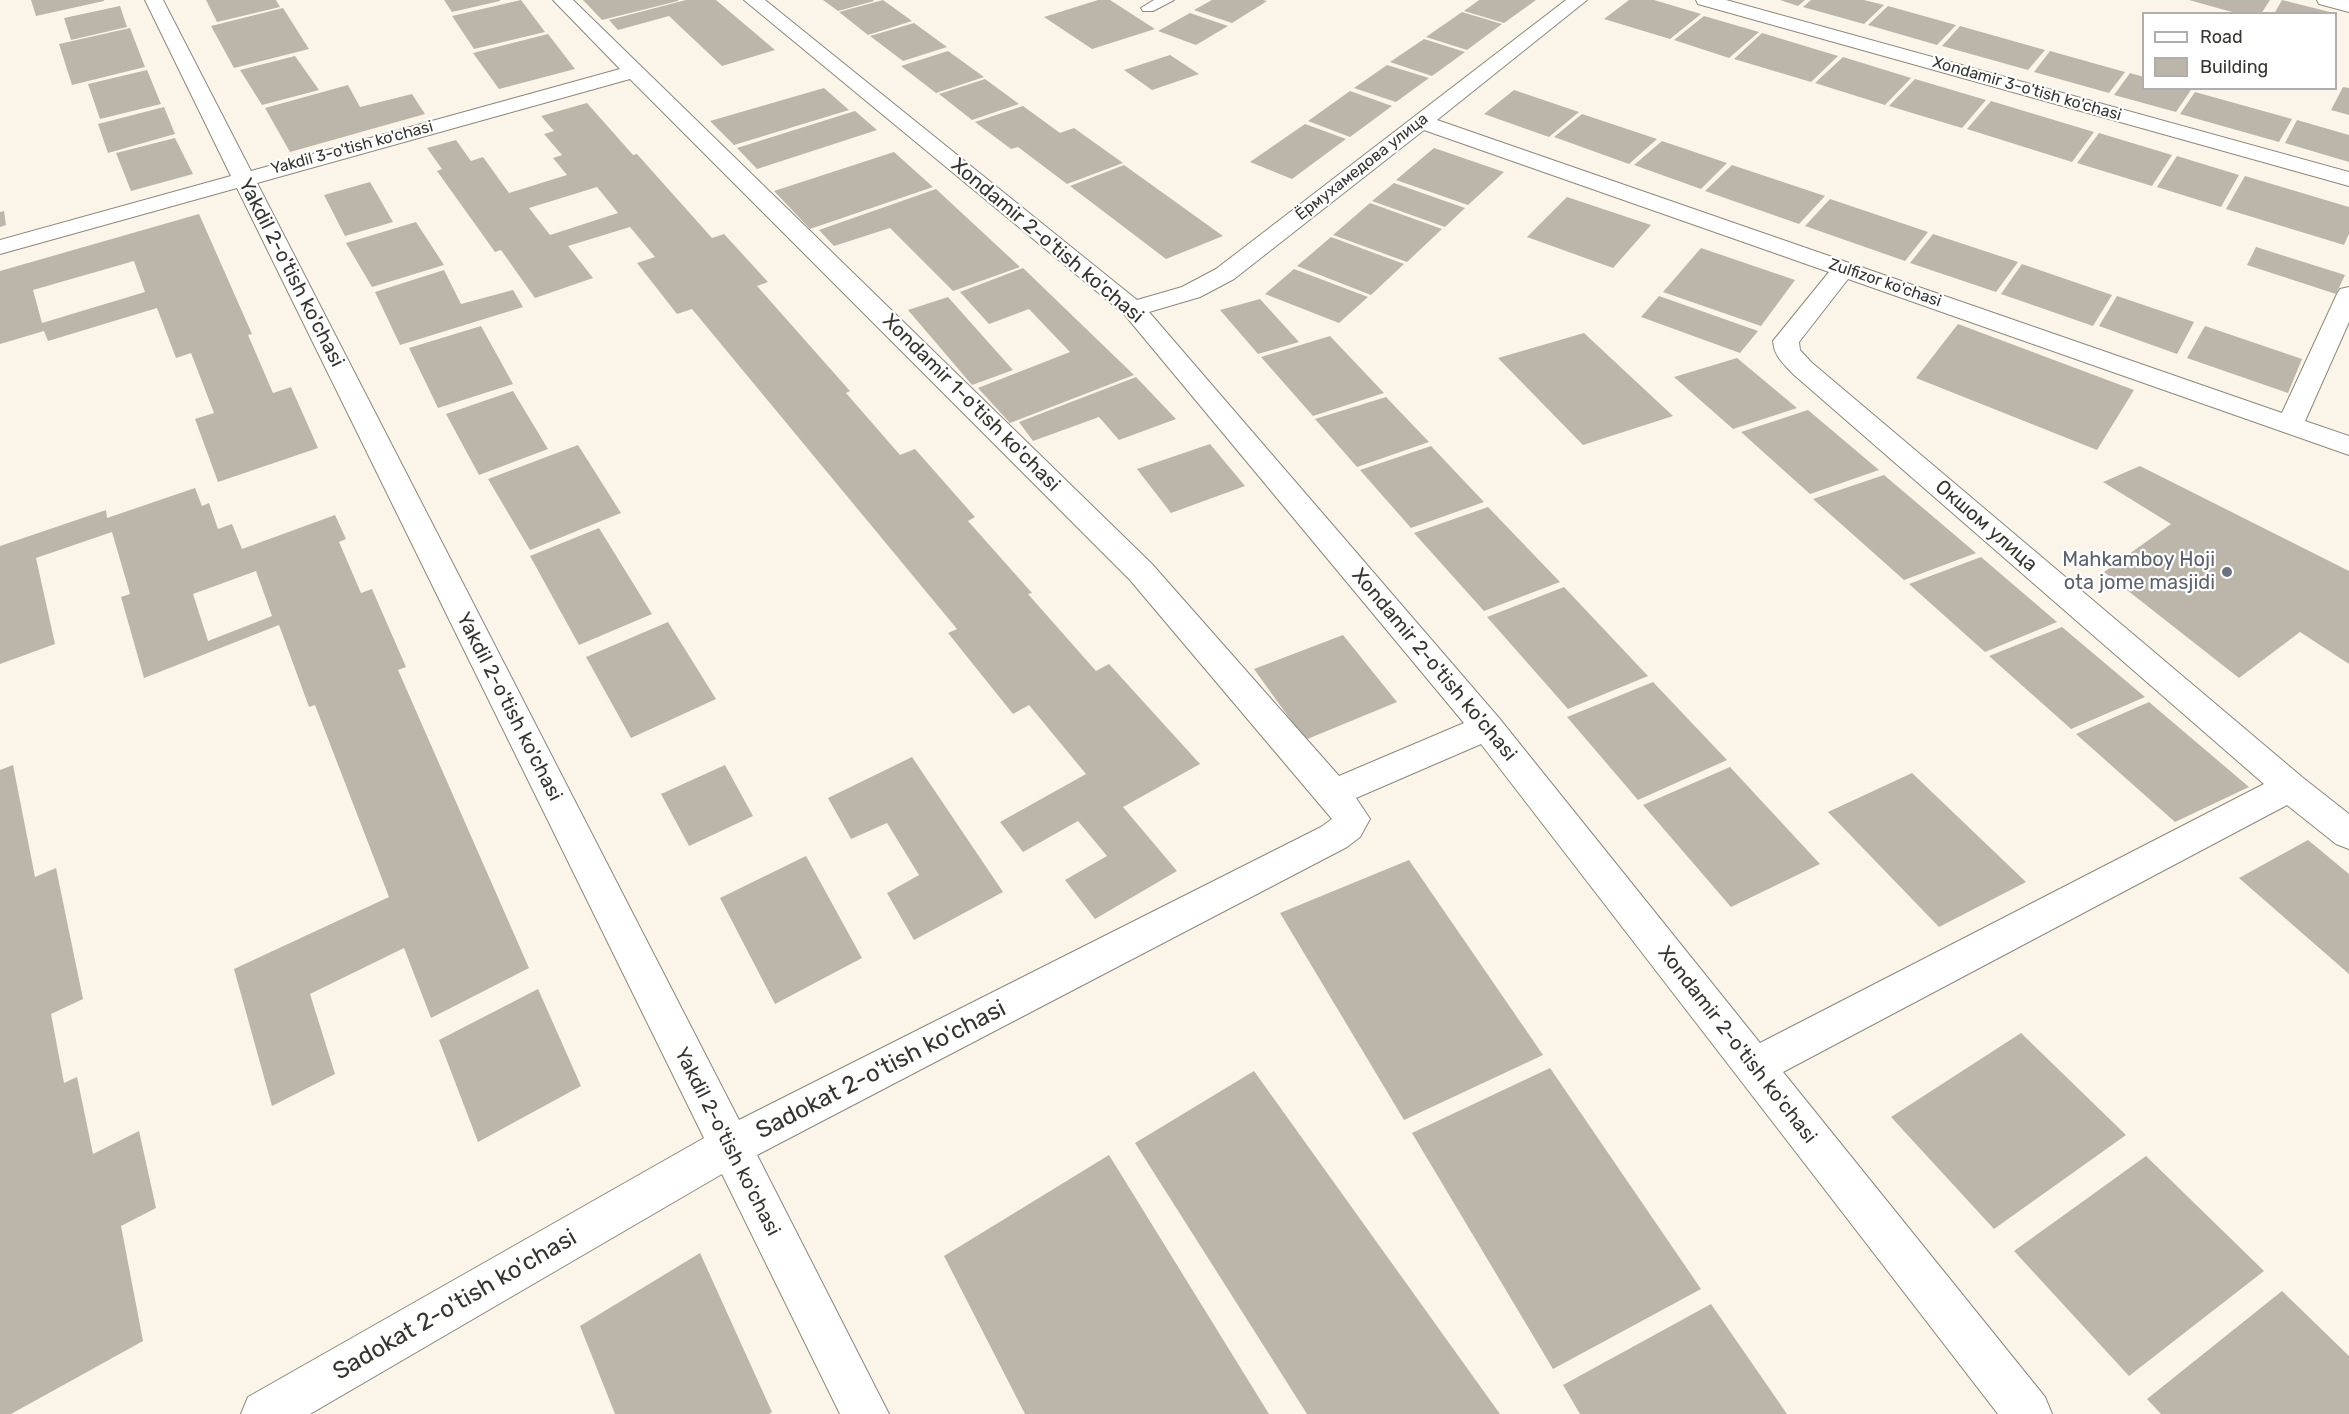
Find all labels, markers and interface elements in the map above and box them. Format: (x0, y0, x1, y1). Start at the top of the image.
legend (2142, 12, 2337, 90)
text: Road (2200, 26, 2243, 48)
street label: Xondamir 3-o'tish ko'chasi (1930, 53, 2124, 125)
text: Building (2200, 56, 2268, 78)
street label: Ёрмухамедова улица (1292, 109, 1432, 225)
street label: Yakdil 3-o'tish ko'chasi (269, 117, 435, 179)
street label: Xondamir 2-o'tish ko'chasi (946, 153, 1148, 329)
street label: Yakdil 2-o'tish ko'chasi (233, 175, 349, 371)
street label: Zulfizor ko'chasi (1826, 255, 1944, 311)
street label: Xondamir 1-o'tish ko'chasi (877, 309, 1065, 497)
street label: Окшом улица (1930, 475, 2042, 577)
place label: Mahkamboy Hoji ota jome masjidi (2062, 548, 2215, 595)
street label: Xondamir 2-o'tish ko'chasi (1346, 564, 1522, 766)
marker: Mahkamboy Hoji ota jome masjidi (2220, 565, 2234, 579)
street label: Yakdil 2-o'tish ko'chasi (451, 609, 567, 805)
street label: Xondamir 2-o'tish ko'chasi (1653, 942, 1821, 1148)
street label: Sadokat 2-o'tish ko'chasi (751, 994, 1011, 1146)
street label: Yakdil 2-o'tish ko'chasi (669, 1044, 785, 1240)
street label: Sadokat 2-o'tish ko'chasi (328, 1223, 582, 1387)

